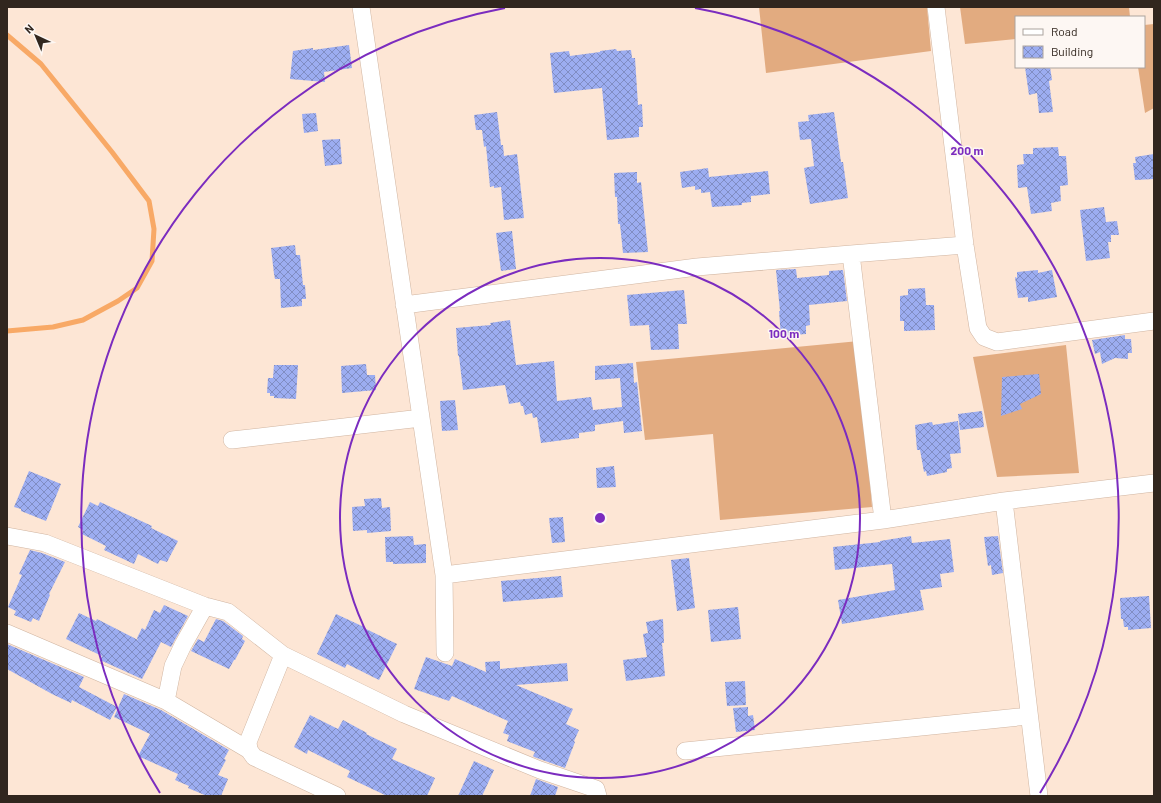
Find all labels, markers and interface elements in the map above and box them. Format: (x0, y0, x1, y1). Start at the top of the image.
north arrow (16, 16, 56, 56)
legend (1015, 16, 1145, 68)
text: N (22, 21, 36, 36)
text: Road (1051, 24, 1078, 38)
text: Building (1051, 44, 1093, 58)
text: 200 m (951, 143, 983, 157)
text: 100 m (769, 326, 799, 340)
centre of rings (593, 511, 607, 525)

